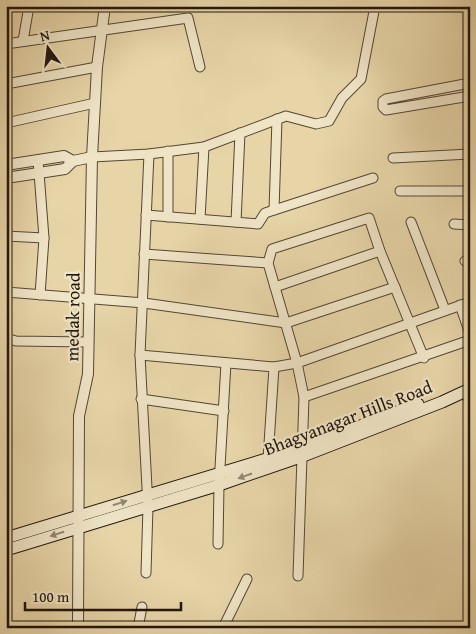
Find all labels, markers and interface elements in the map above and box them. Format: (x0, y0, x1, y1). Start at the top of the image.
north arrow (22, 22, 72, 72)
text: N (38, 24, 52, 46)
street label: medak road (58, 272, 87, 362)
street label: Bhagyanagar Hills Road (260, 373, 436, 462)
one-way arrow (238, 473, 253, 480)
one-way arrow (112, 499, 127, 507)
one-way arrow (49, 531, 64, 538)
scale bar (25, 579, 181, 611)
text: 100 m (32, 586, 70, 607)

